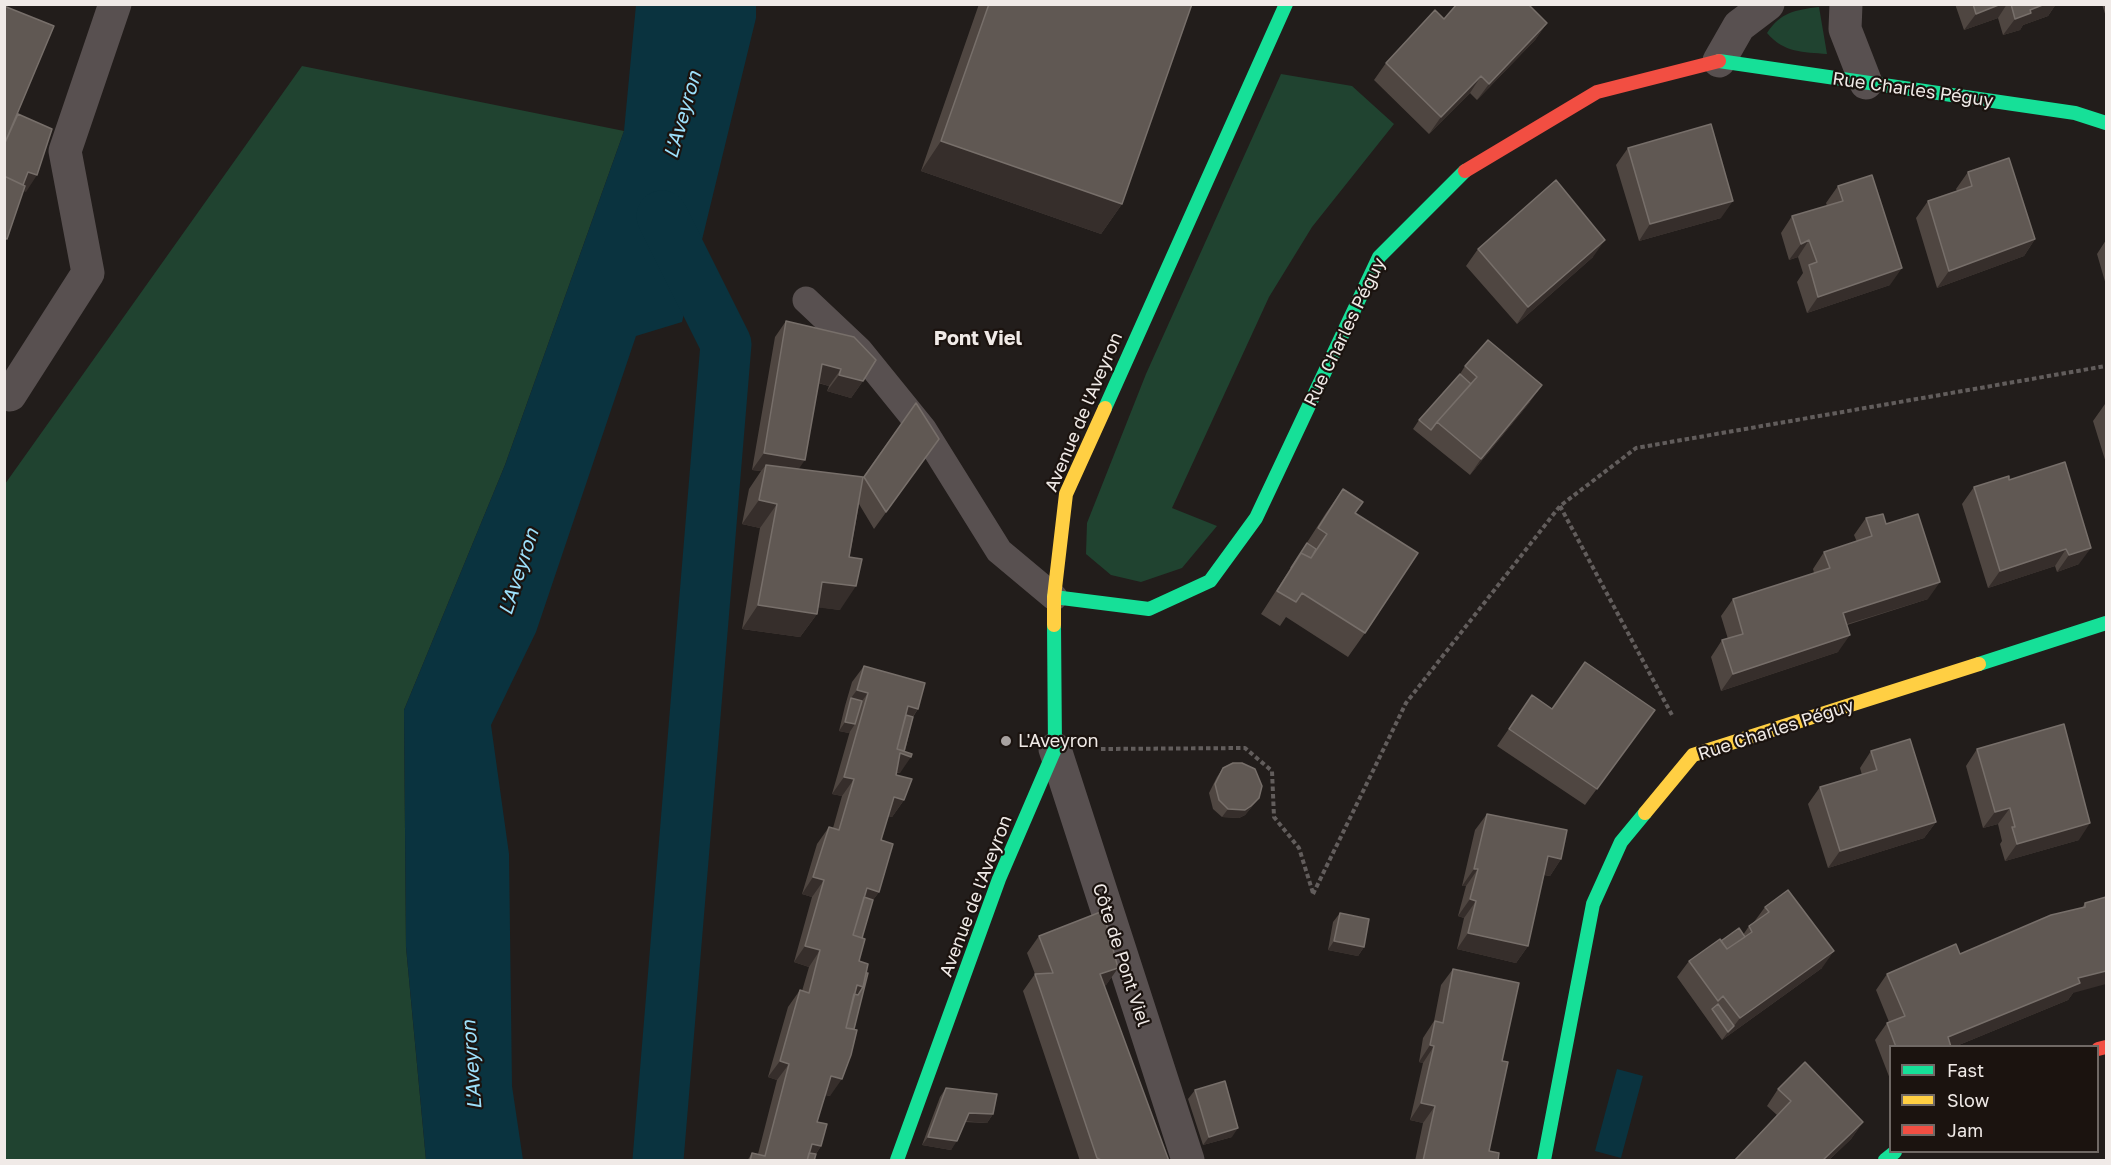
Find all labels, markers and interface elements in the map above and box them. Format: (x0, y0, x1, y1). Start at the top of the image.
street label: Rue Charles Péguy (1831, 68, 1995, 112)
water label: L'Aveyron (659, 69, 707, 161)
street label: Rue Charles Péguy (1300, 254, 1390, 410)
district label: Pont Viel (934, 327, 1022, 351)
street label: Avenue de l'Aveyron (1041, 329, 1127, 495)
water label: L'Aveyron (494, 526, 544, 618)
street label: Rue Charles Péguy (1695, 695, 1857, 765)
place label: L'Aveyron (1018, 730, 1099, 752)
marker: L'Aveyron (999, 734, 1013, 748)
street label: Avenue de l'Aveyron (935, 812, 1017, 980)
street label: Côte de Pont Viel (1088, 881, 1154, 1029)
water label: L'Aveyron (457, 1020, 487, 1110)
legend (1889, 1045, 2099, 1153)
text: Fast (1947, 1059, 1984, 1081)
text: Slow (1947, 1089, 1989, 1111)
text: Jam (1947, 1119, 1983, 1141)

